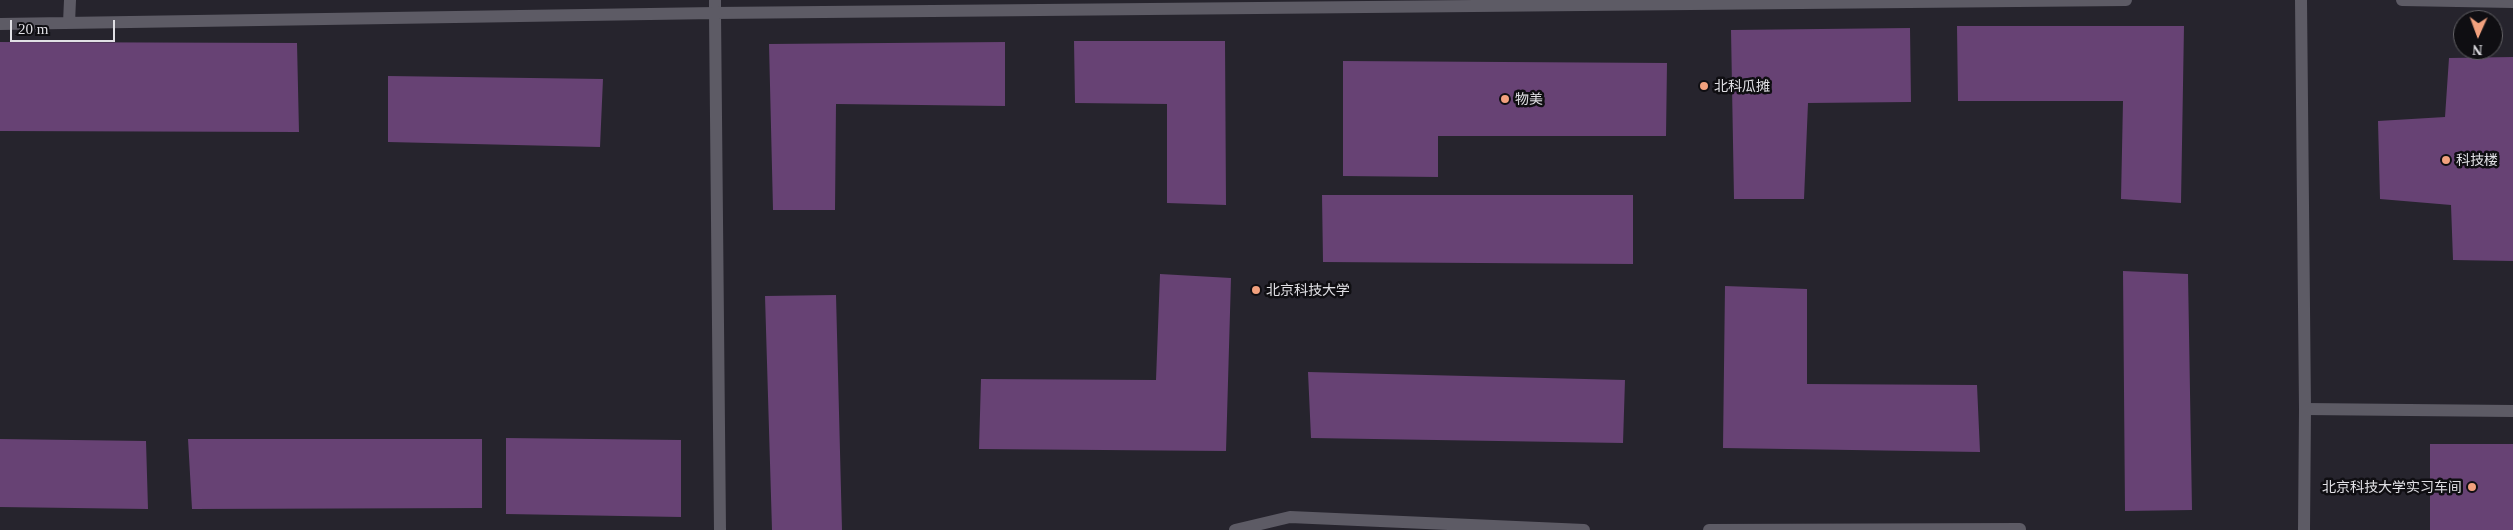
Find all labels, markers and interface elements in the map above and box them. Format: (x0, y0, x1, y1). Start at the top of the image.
scale bar (12, 10, 118, 42)
north arrow (2453, 10, 2503, 60)
text: 20 m (18, 21, 48, 37)
text: N (2472, 42, 2483, 57)
place label: 北科瓜摊 (1714, 78, 1770, 94)
marker: 北科瓜摊 (1698, 80, 1710, 92)
place label: 物美 (1515, 91, 1543, 107)
marker: 物美 (1499, 93, 1511, 105)
place label: 科技楼 (2456, 152, 2498, 168)
marker: 科技楼 (2440, 154, 2452, 166)
place label: 北京科技大学 (1266, 282, 1350, 298)
marker: 北京科技大学 (1250, 284, 1262, 296)
place label: 北京科技大学实习车间 (2322, 479, 2462, 495)
marker: 北京科技大学实习车间 (2466, 481, 2478, 493)

